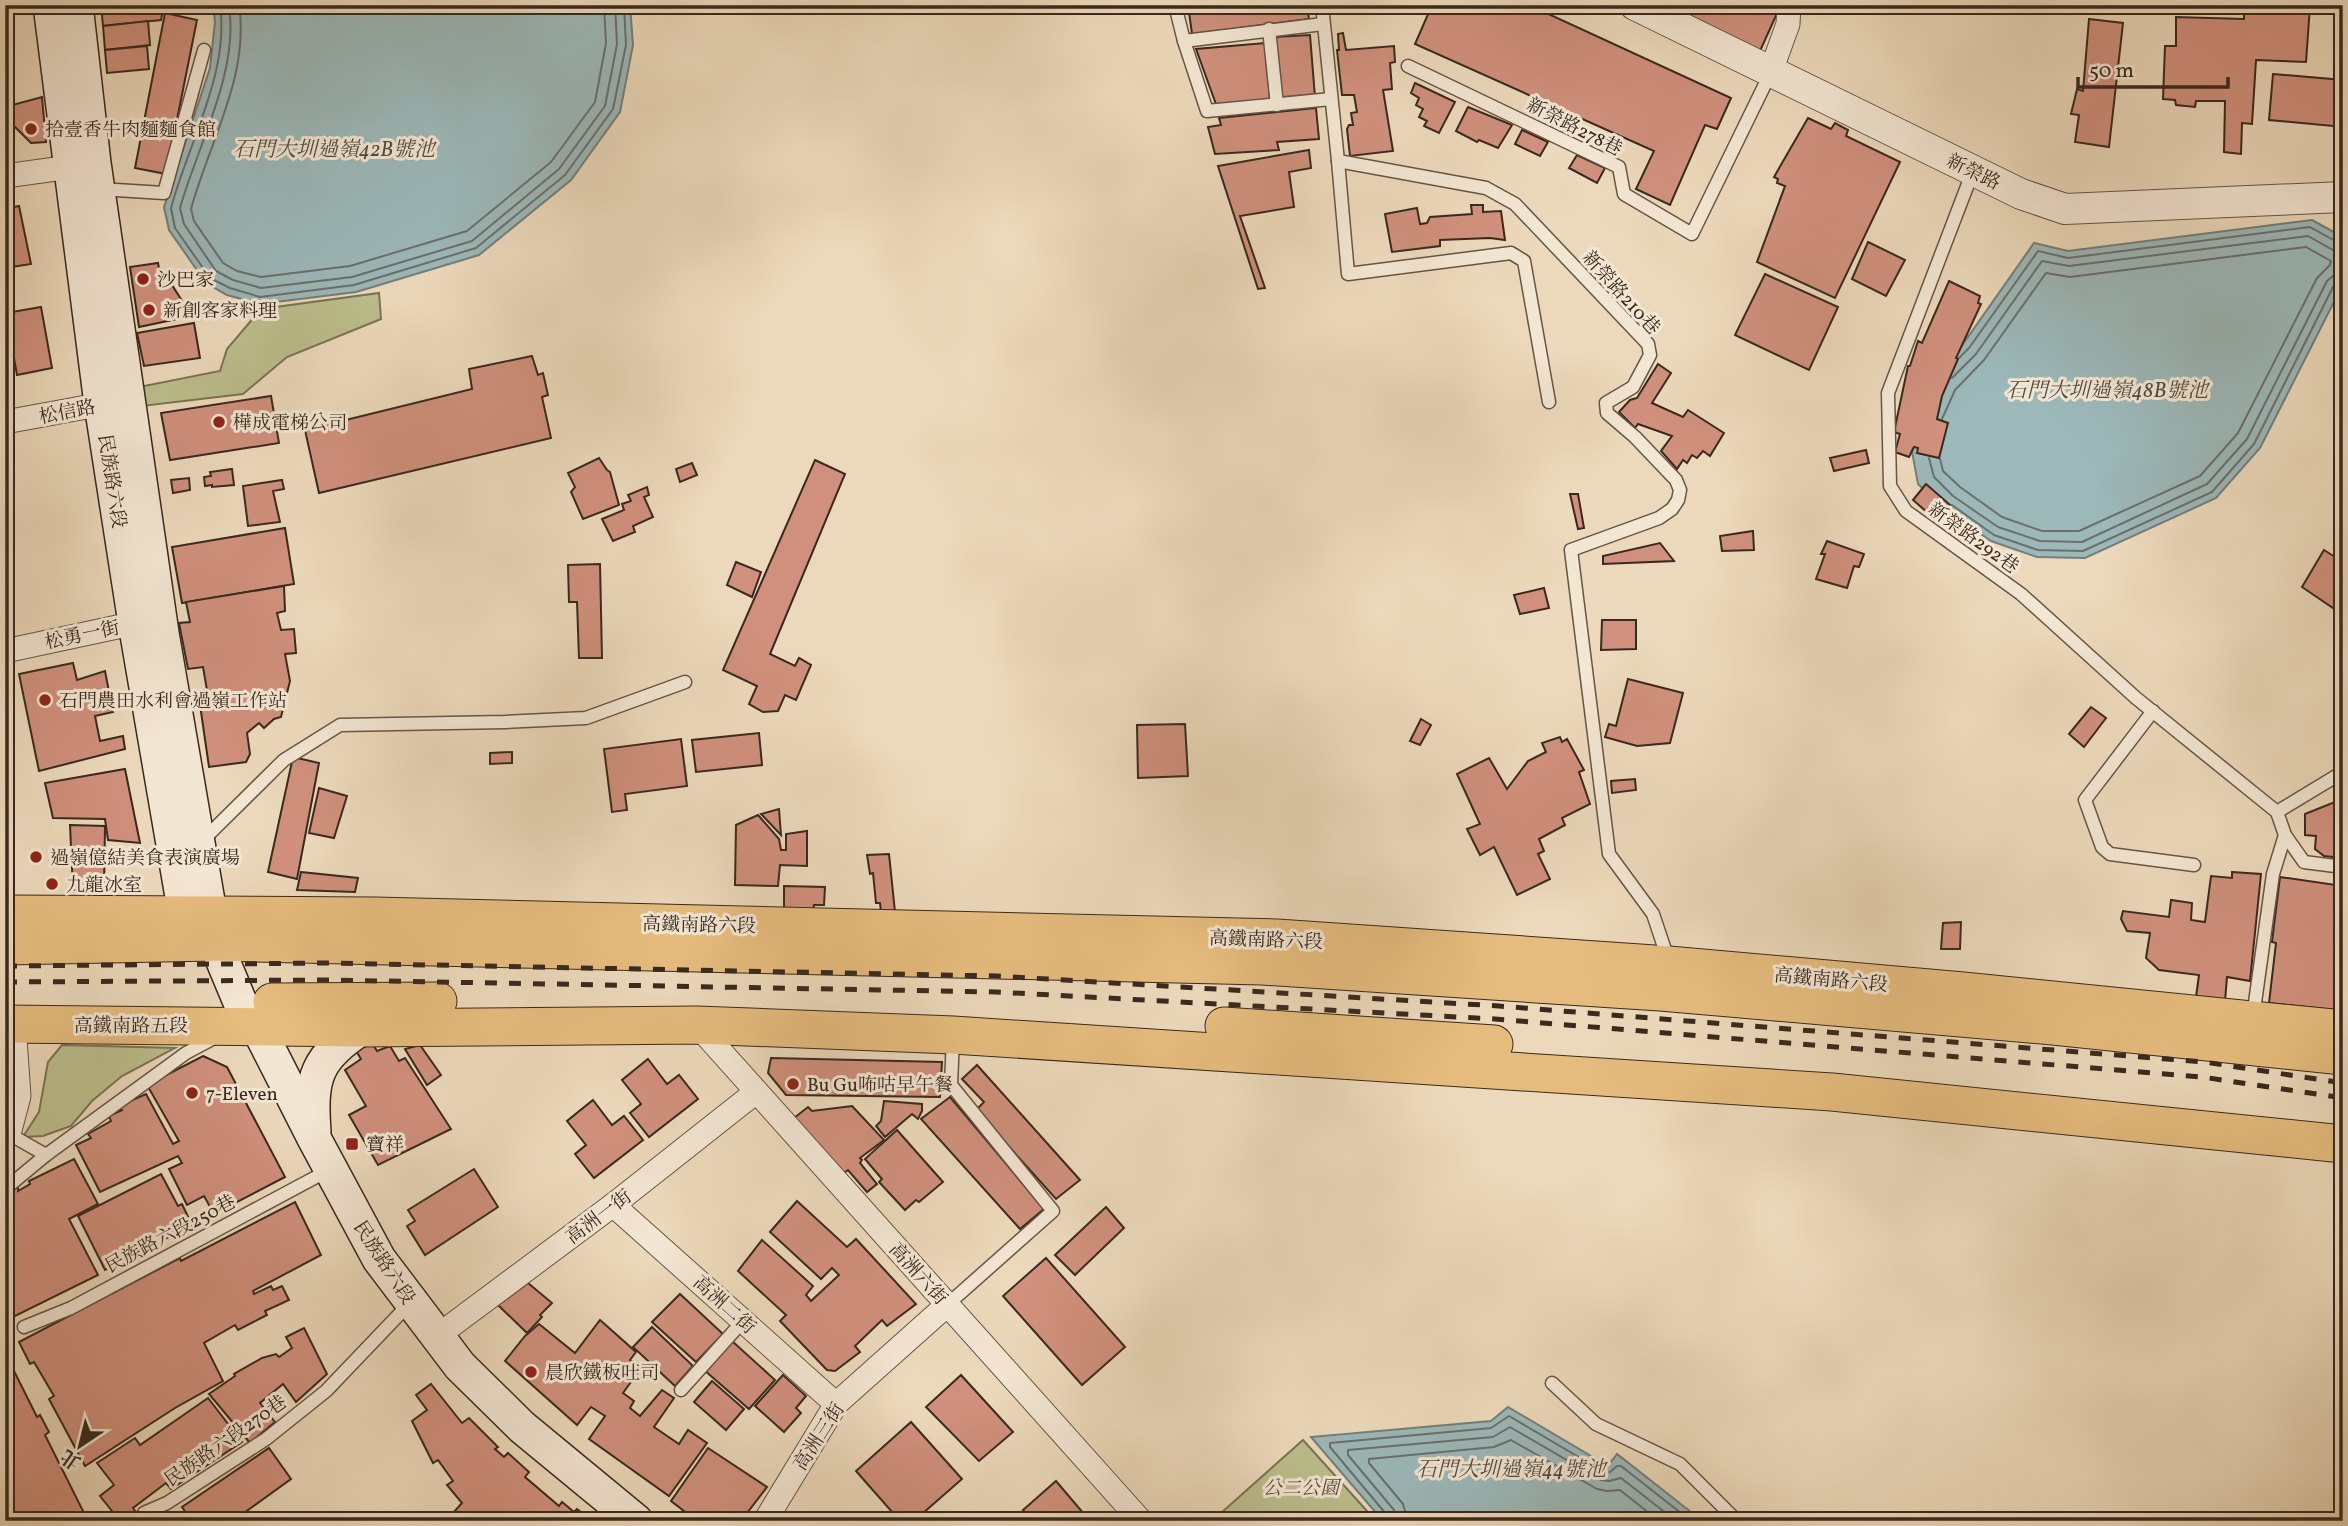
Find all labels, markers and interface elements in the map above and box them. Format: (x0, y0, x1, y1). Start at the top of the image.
scale bar (2078, 46, 2229, 90)
text: 50 m (2089, 57, 2134, 86)
street label: 新榮路278巷 (1522, 93, 1626, 163)
place label: 拾壹香牛肉麵麵食館 (45, 118, 216, 144)
marker: 拾壹香牛肉麵麵食館 (23, 121, 39, 137)
water label: 石門大圳過嶺42B號池 (233, 136, 437, 165)
street label: 新榮路 (1942, 149, 2004, 197)
street label: 新榮路210巷 (1576, 246, 1665, 341)
place label: 沙巴家 (157, 268, 214, 294)
marker: 沙巴家 (135, 271, 151, 287)
place label: 新創客家料理 (163, 299, 277, 325)
marker: 新創客家料理 (141, 302, 157, 318)
water label: 石門大圳過嶺48B號池 (2006, 377, 2210, 406)
street label: 松信路 (37, 395, 98, 431)
place label: 樺成電梯公司 (233, 411, 347, 437)
marker: 樺成電梯公司 (211, 414, 227, 430)
street label: 民族路六段 (91, 432, 131, 530)
street label: 新榮路292巷 (1922, 497, 2023, 580)
street label: 松勇一街 (43, 615, 122, 657)
place label: 石門農田水利會過嶺工作站 (59, 689, 287, 715)
marker: 石門農田水利會過嶺工作站 (37, 692, 53, 708)
place label: 過嶺億結美食表演廣場 (50, 846, 240, 872)
marker: 過嶺億結美食表演廣場 (28, 849, 44, 865)
place label: 九龍冰室 (66, 873, 142, 899)
marker: 九龍冰室 (44, 876, 60, 892)
street label: 高鐵南路六段 (642, 912, 756, 940)
street label: 高鐵南路六段 (1209, 926, 1323, 956)
street label: 高鐵南路六段 (1773, 963, 1889, 999)
street label: 高鐵南路五段 (74, 1014, 188, 1040)
place label: Bu Gu咘咕早午餐 (807, 1073, 953, 1099)
marker: Bu Gu咘咕早午餐 (785, 1076, 801, 1092)
place label: 7-Eleven (206, 1082, 278, 1108)
marker: 7-Eleven (184, 1085, 200, 1101)
place label: 寶祥 (366, 1133, 404, 1159)
marker: 寶祥 (344, 1136, 360, 1152)
street label: 高洲一街 (561, 1184, 637, 1251)
street label: 民族路六段250巷 (101, 1189, 241, 1280)
street label: 民族路六段 (347, 1216, 420, 1310)
street label: 高洲六街 (882, 1237, 953, 1311)
street label: 高洲二街 (687, 1270, 761, 1341)
place label: 晨欣鐵板吐司 (545, 1361, 659, 1387)
marker: 晨欣鐵板吐司 (523, 1364, 539, 1380)
street label: 民族路六段270巷 (160, 1390, 292, 1493)
street label: 高洲三街 (788, 1398, 851, 1476)
north arrow (46, 1410, 116, 1480)
text: 北 (56, 1442, 87, 1474)
water label: 石門大圳過嶺44號池 (1416, 1456, 1608, 1485)
park label: 公二公園 (1263, 1476, 1342, 1502)

